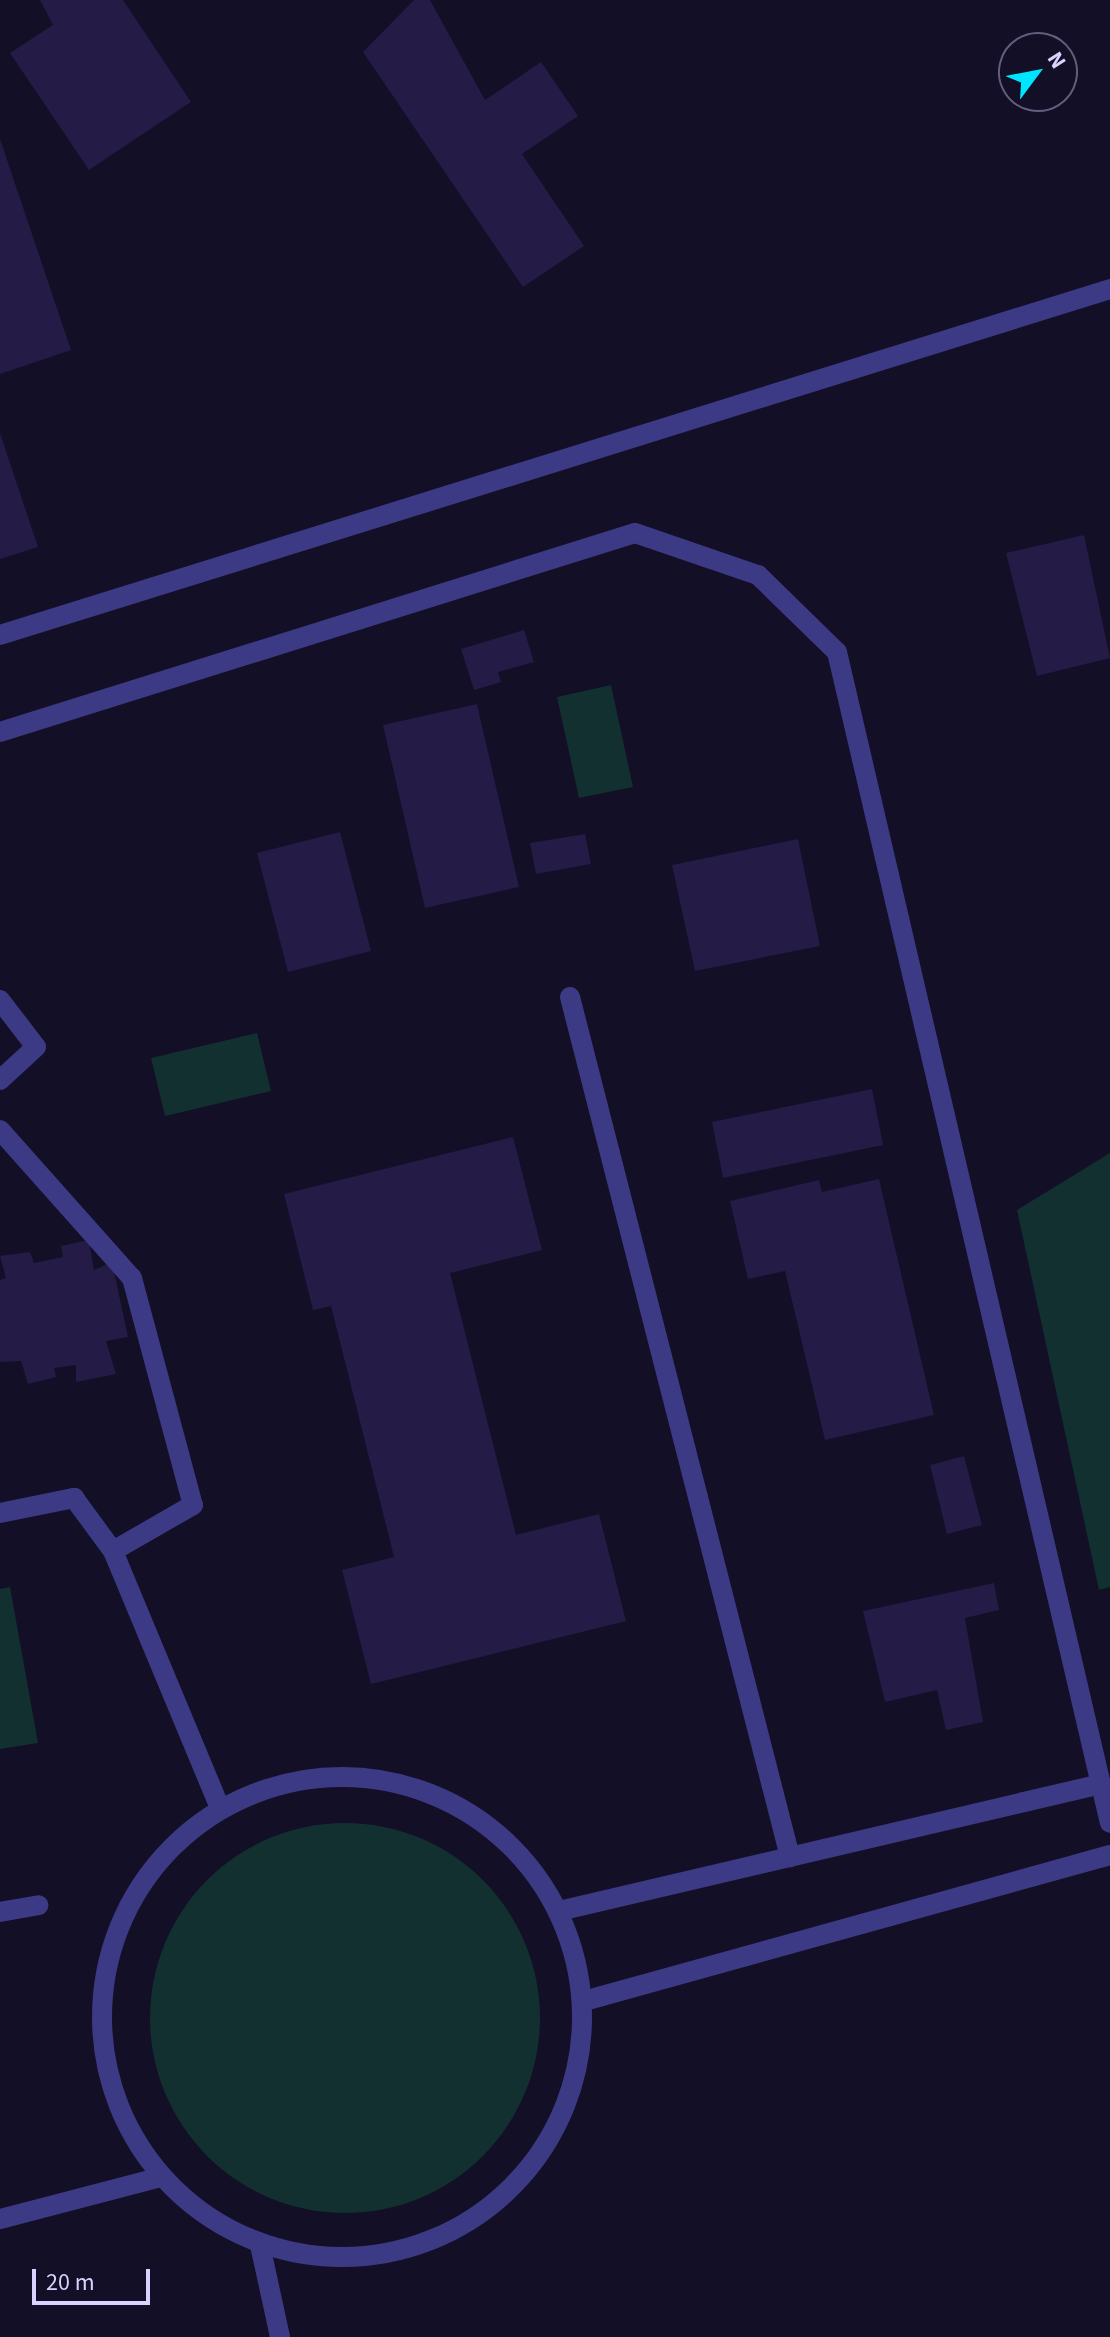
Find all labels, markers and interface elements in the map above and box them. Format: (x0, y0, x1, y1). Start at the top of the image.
north arrow (998, 32, 1078, 112)
text: N (1039, 46, 1074, 75)
scale bar (36, 2253, 154, 2303)
text: 20 m (46, 2265, 95, 2300)

